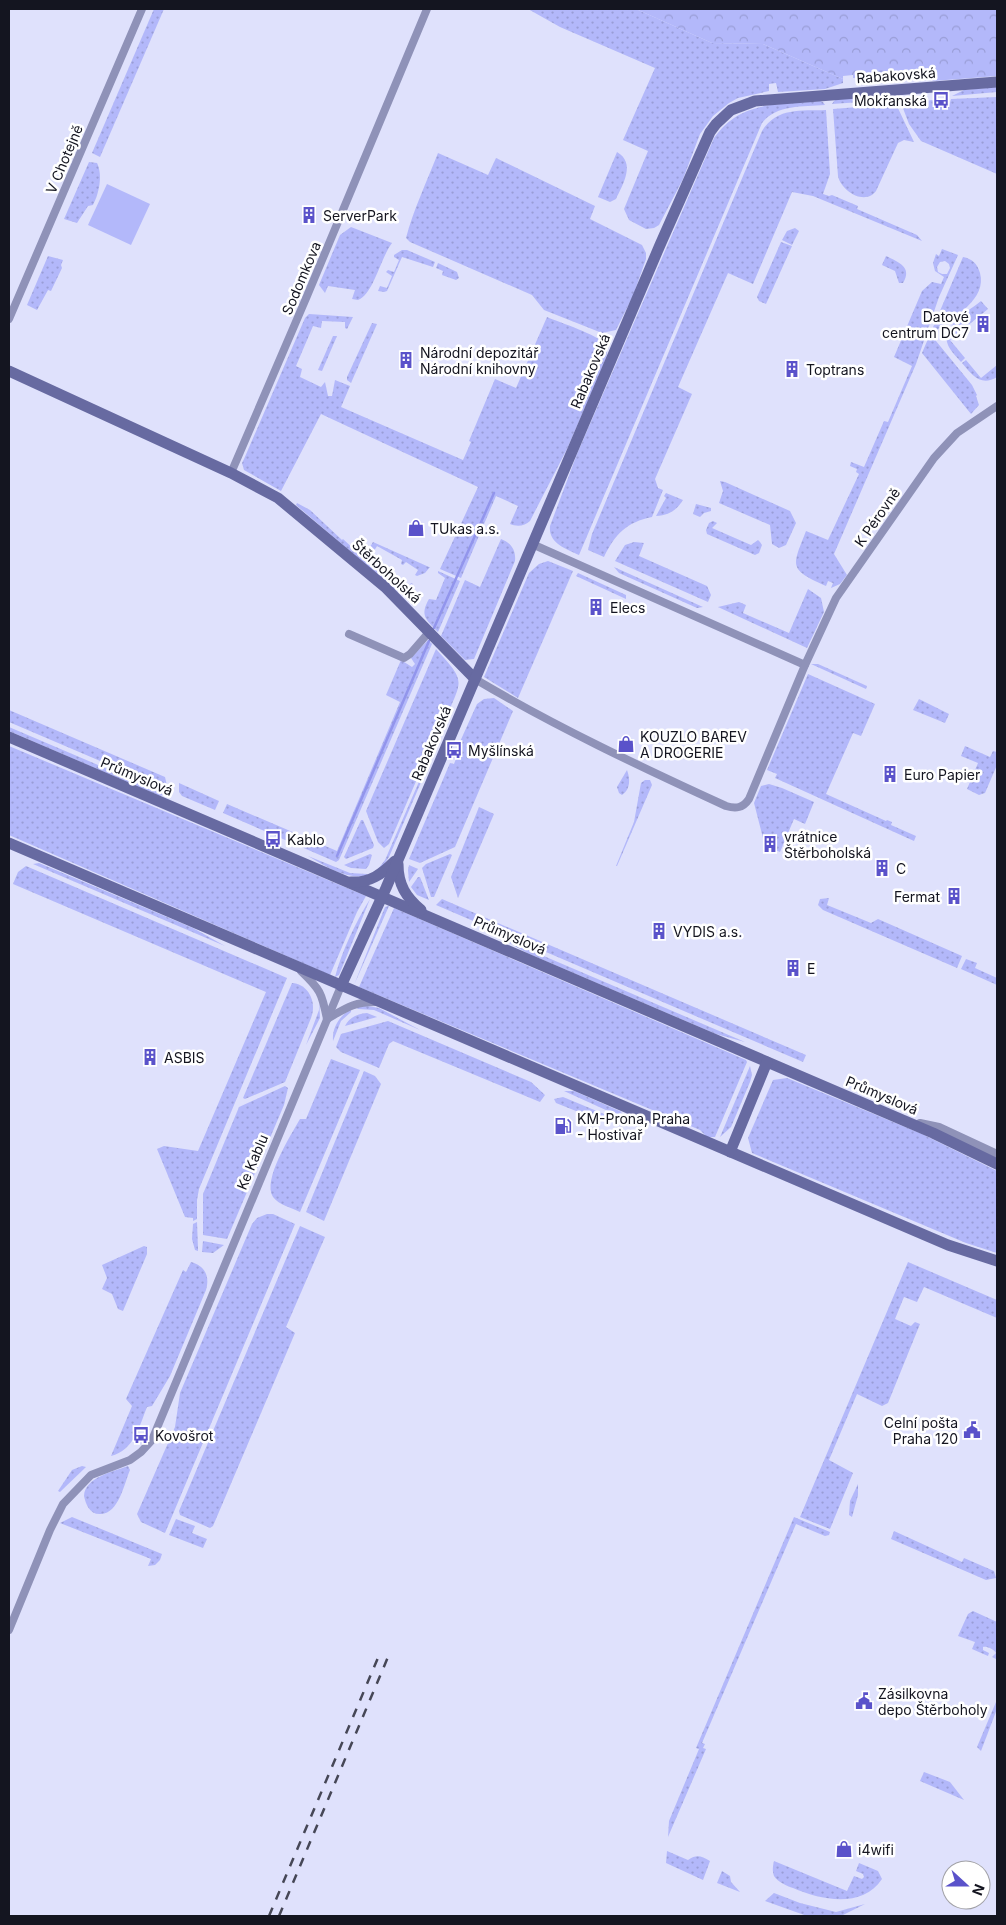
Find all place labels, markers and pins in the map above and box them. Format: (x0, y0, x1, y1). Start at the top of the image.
bus stop icon: Mokřanská (931, 90, 951, 110)
place label: Mokřanská (854, 92, 927, 109)
building icon: ServerPark (299, 205, 319, 225)
place label: ServerPark (323, 207, 397, 224)
place label: Datové centrum DC7 (882, 308, 969, 341)
building icon: Datové centrum DC7 (973, 314, 993, 334)
place label: Národní depozitář Národní knihovny (420, 344, 539, 377)
building icon: Národní depozitář Národní knihovny (396, 350, 416, 370)
building icon: Toptrans (782, 359, 802, 379)
place label: Toptrans (806, 361, 864, 378)
shop icon: TUkas a.s. (406, 518, 426, 538)
place label: TUkas a.s. (430, 520, 500, 537)
building icon: Elecs (586, 597, 606, 617)
place label: Elecs (610, 599, 645, 616)
place label: KOUZLO BAREV A DROGERIE (640, 728, 747, 761)
shop icon: KOUZLO BAREV A DROGERIE (616, 734, 636, 754)
bus stop icon: Myšlínská (444, 740, 464, 760)
place label: Myšlínská (468, 742, 534, 759)
building icon: Euro Papier (880, 764, 900, 784)
place label: Euro Papier (904, 766, 980, 783)
place label: vrátnice Štěrboholská (784, 828, 871, 861)
bus stop icon: Kablo (263, 829, 283, 849)
place label: Kablo (287, 831, 325, 848)
building icon: vrátnice Štěrboholská (760, 834, 780, 854)
building icon: C (872, 858, 892, 878)
place label: C (896, 860, 906, 877)
building icon: Fermat (944, 886, 964, 906)
place label: Fermat (894, 888, 940, 905)
building icon: VYDIS a.s. (649, 921, 669, 941)
place label: VYDIS a.s. (673, 923, 742, 940)
building icon: E (783, 958, 803, 978)
place label: E (807, 960, 815, 977)
building icon: ASBIS (140, 1047, 160, 1067)
place label: ASBIS (164, 1049, 205, 1066)
place label: KM-Prona, Praha - Hostivař (577, 1110, 690, 1143)
fuel station icon: KM-Prona, Praha - Hostivař (553, 1116, 573, 1136)
place label: Celní pošta Praha 120 (884, 1414, 958, 1447)
public building icon: Celní pošta Praha 120 (962, 1420, 982, 1440)
bus stop icon: Kovošrot (131, 1425, 151, 1445)
place label: Kovošrot (155, 1427, 214, 1444)
place label: Zásilkovna depo Štěrboholy (878, 1685, 988, 1718)
public building icon: Zásilkovna depo Štěrboholy (854, 1691, 874, 1711)
shop icon: i4wifi (834, 1839, 854, 1859)
place label: i4wifi (858, 1841, 894, 1858)

